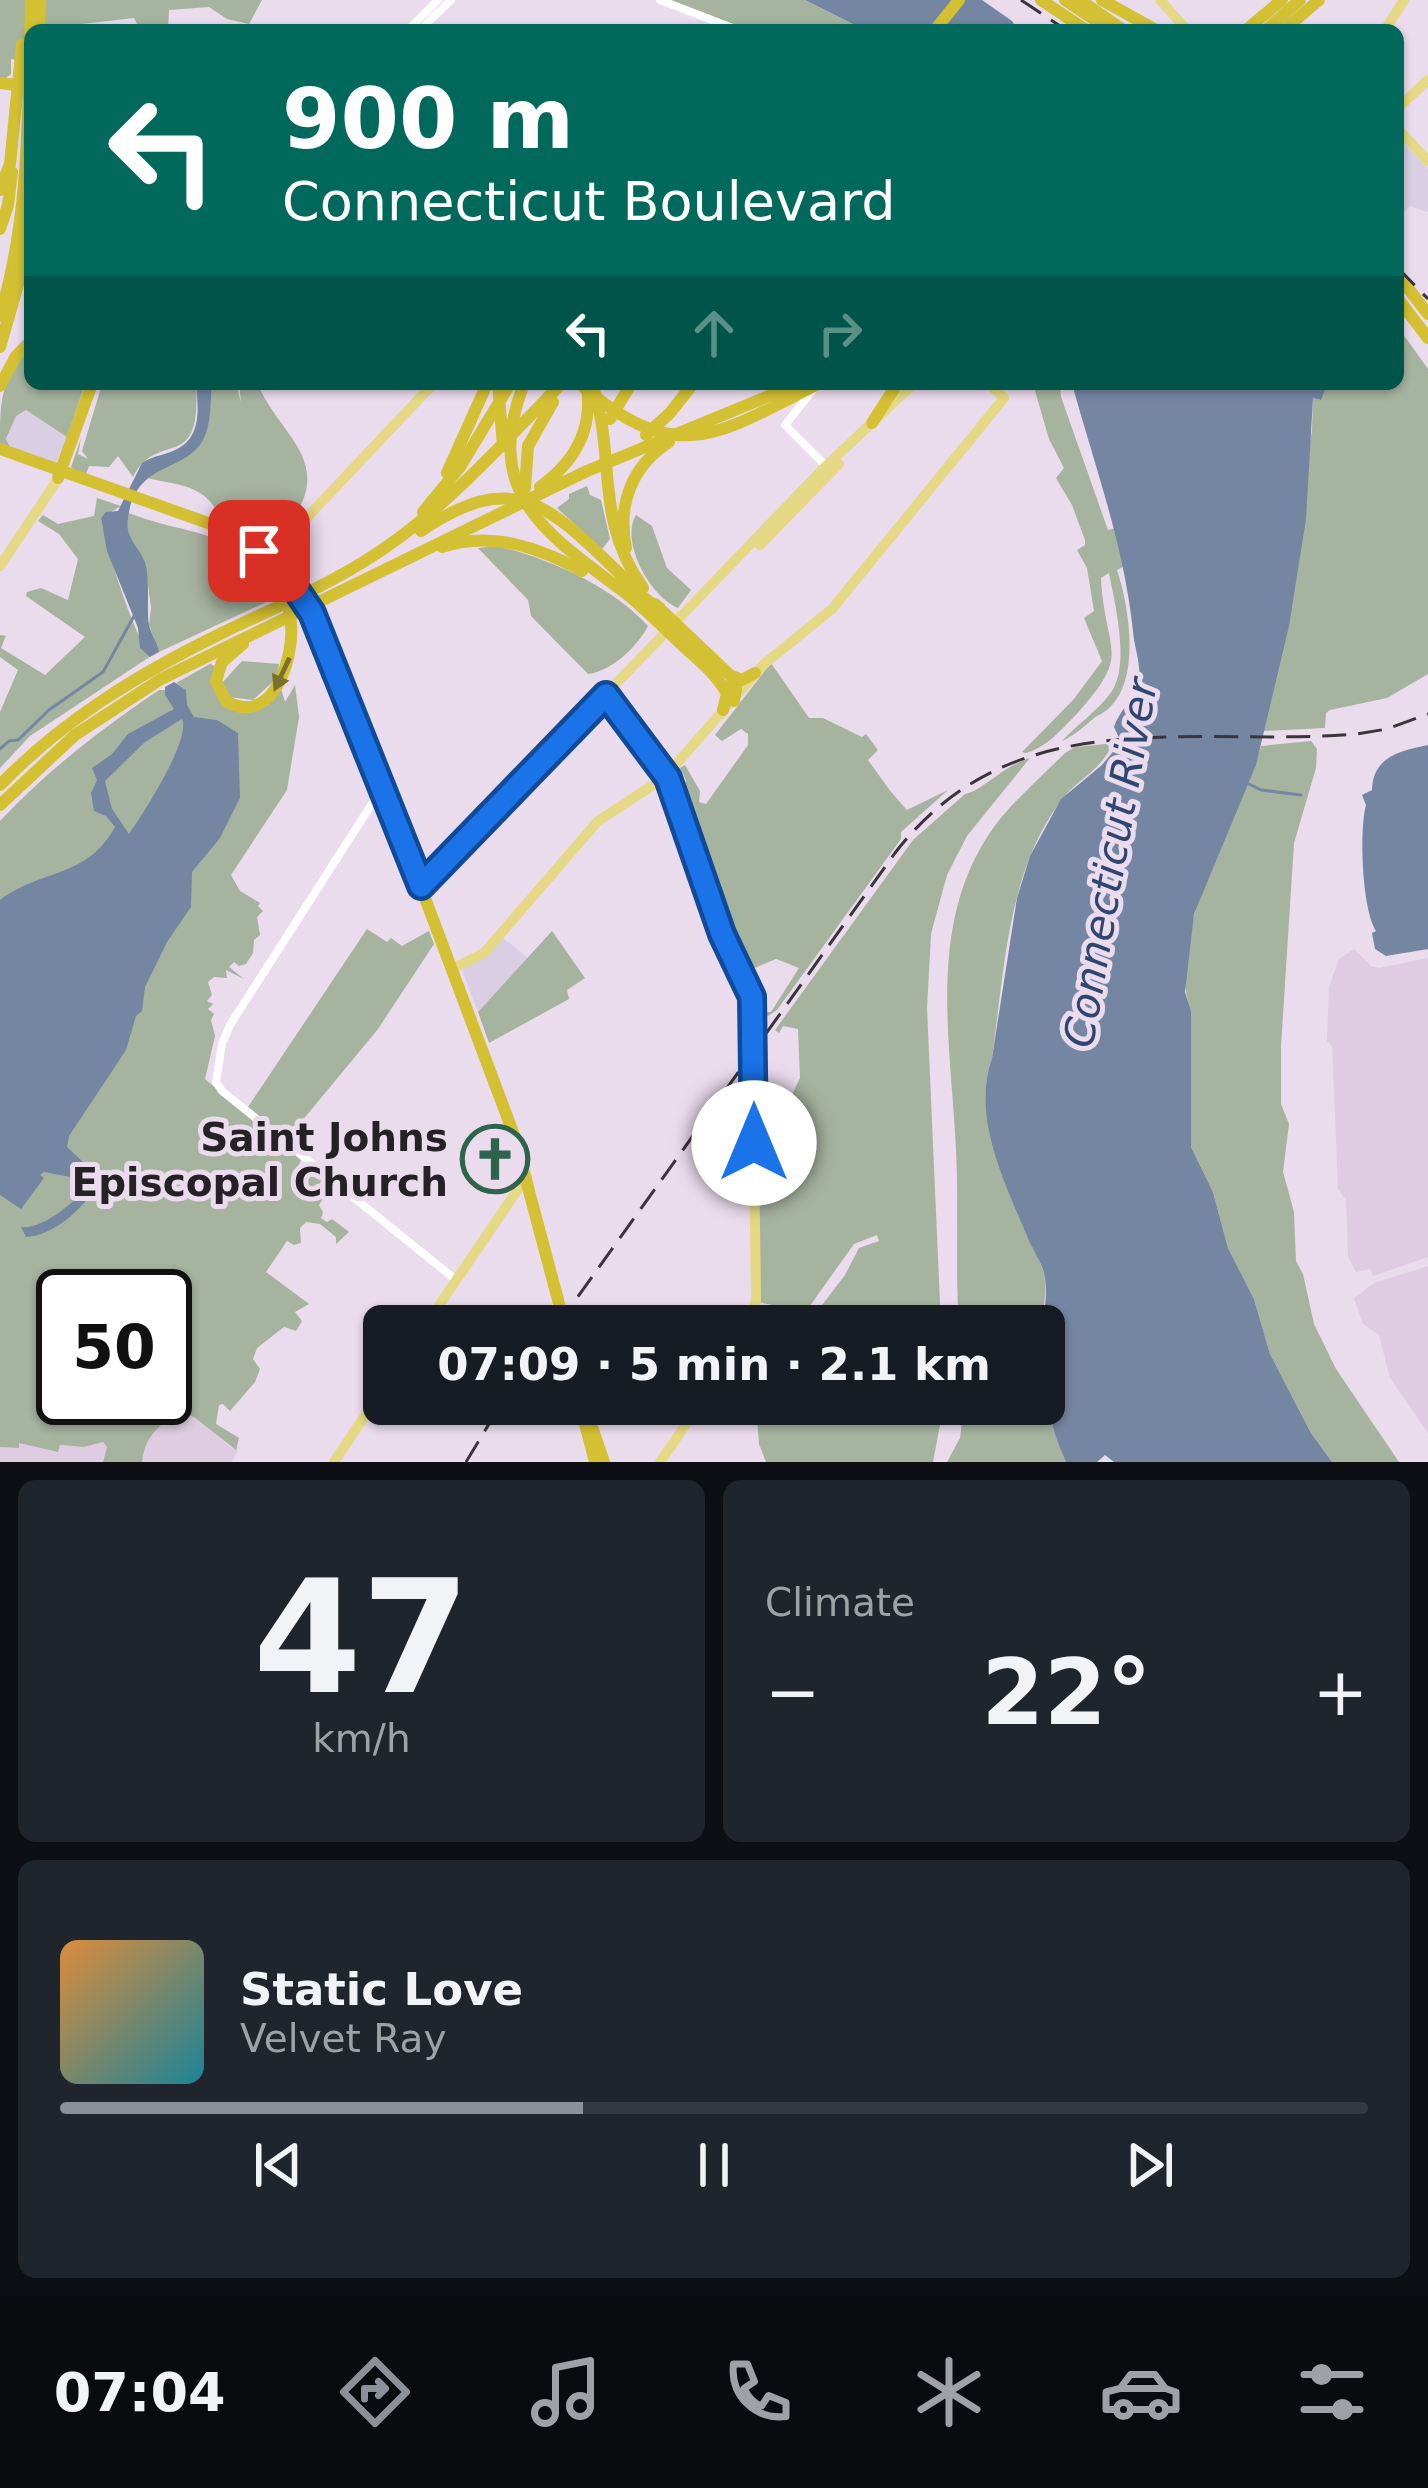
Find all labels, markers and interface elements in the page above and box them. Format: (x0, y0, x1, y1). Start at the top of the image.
text: 900 m (282, 70, 574, 168)
icon: left (84, 72, 240, 228)
text: Connecticut Boulevard (282, 170, 896, 233)
icon: left (555, 300, 621, 366)
icon: ahead (681, 300, 747, 366)
icon: right (807, 300, 873, 366)
pin (208, 500, 310, 602)
icon: arrive (226, 518, 292, 584)
one-way arrow (272, 656, 292, 691)
water label: Connecticut River (1054, 672, 1168, 1051)
position arrow (691, 1080, 817, 1206)
place label: Saint Johns Episcopal Church (72, 1115, 448, 1205)
church icon: Saint Johns Episcopal Church (460, 1124, 530, 1194)
speed limit sign: 50 (36, 1269, 192, 1425)
text: 07:09 · 5 min · 2.1 km (437, 1338, 991, 1391)
text: 47 (253, 1547, 470, 1729)
text: Climate (765, 1580, 915, 1625)
text: 22° (981, 1640, 1152, 1745)
text: − (765, 1654, 820, 1731)
text: + (1313, 1654, 1368, 1731)
text: km/h (312, 1716, 411, 1761)
text: Static Love (240, 1963, 523, 2016)
text: Velvet Ray (240, 2016, 446, 2061)
icon: previous (245, 2132, 311, 2198)
icon: pause (681, 2132, 747, 2198)
icon: next (1117, 2132, 1183, 2198)
icon: directions (333, 2350, 417, 2434)
icon: music (524, 2350, 608, 2434)
icon: phone (716, 2350, 800, 2434)
icon: climate (907, 2350, 991, 2434)
icon: car (1099, 2350, 1183, 2434)
icon: filters (1290, 2350, 1374, 2434)
text: 07:04 (54, 2361, 226, 2424)

